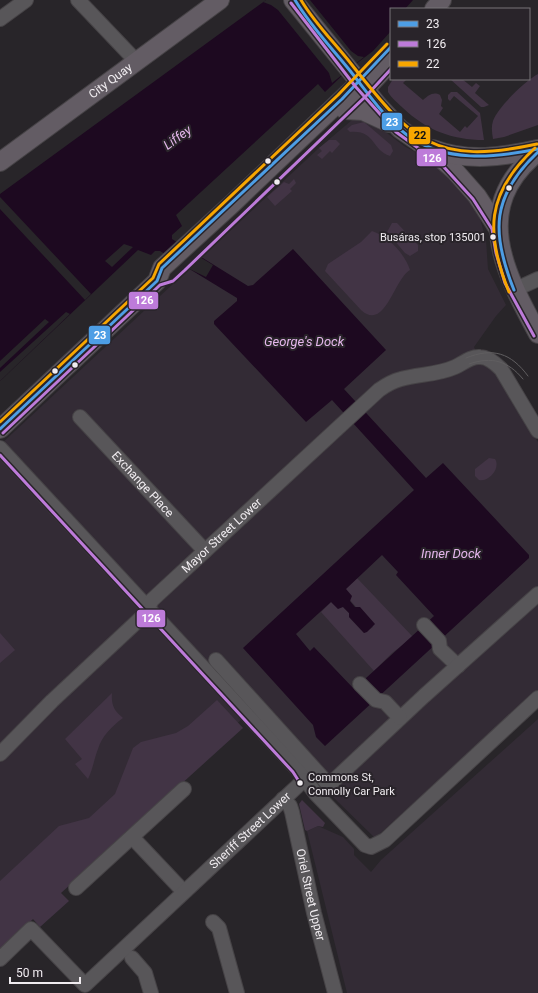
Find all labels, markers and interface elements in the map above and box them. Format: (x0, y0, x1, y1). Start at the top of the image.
legend (390, 8, 530, 80)
text: 23 (426, 17, 440, 31)
text: 126 (426, 37, 446, 51)
text: 22 (426, 57, 440, 71)
street label: City Quay (86, 60, 135, 101)
line badge: 23 (381, 112, 403, 131)
text: 23 (386, 116, 398, 129)
water label: Liffey (160, 122, 195, 153)
line badge: 22 (408, 126, 431, 145)
text: 22 (414, 129, 426, 142)
line badge: 126 (416, 148, 447, 167)
text: 126 (423, 152, 441, 165)
unlabelled marker (263, 156, 273, 166)
unlabelled marker (272, 177, 282, 187)
unlabelled marker (504, 183, 514, 193)
place label: Busáras, stop 135001 (380, 231, 486, 244)
marker: Busáras, stop 135001 (488, 232, 498, 242)
line badge: 126 (128, 291, 159, 310)
text: 126 (135, 294, 153, 307)
line badge: 23 (88, 325, 111, 345)
text: 23 (94, 329, 106, 342)
water label: George's Dock (264, 334, 345, 349)
unlabelled marker (70, 360, 80, 370)
unlabelled marker (50, 366, 60, 376)
street label: Exchange Place (109, 449, 177, 520)
street label: Mayor Street Lower (179, 495, 265, 576)
water label: Inner Dock (421, 546, 482, 561)
line badge: 126 (136, 609, 166, 628)
text: 126 (142, 612, 160, 625)
place label: Commons St, Connolly Car Park (308, 771, 395, 798)
marker: Commons St, Connolly Car Park (295, 778, 305, 788)
street label: Sheriff Street Lower (207, 789, 293, 872)
street label: Oriel Street Upper (293, 847, 328, 942)
scale bar (10, 959, 80, 985)
text: 50 m (16, 966, 43, 980)

